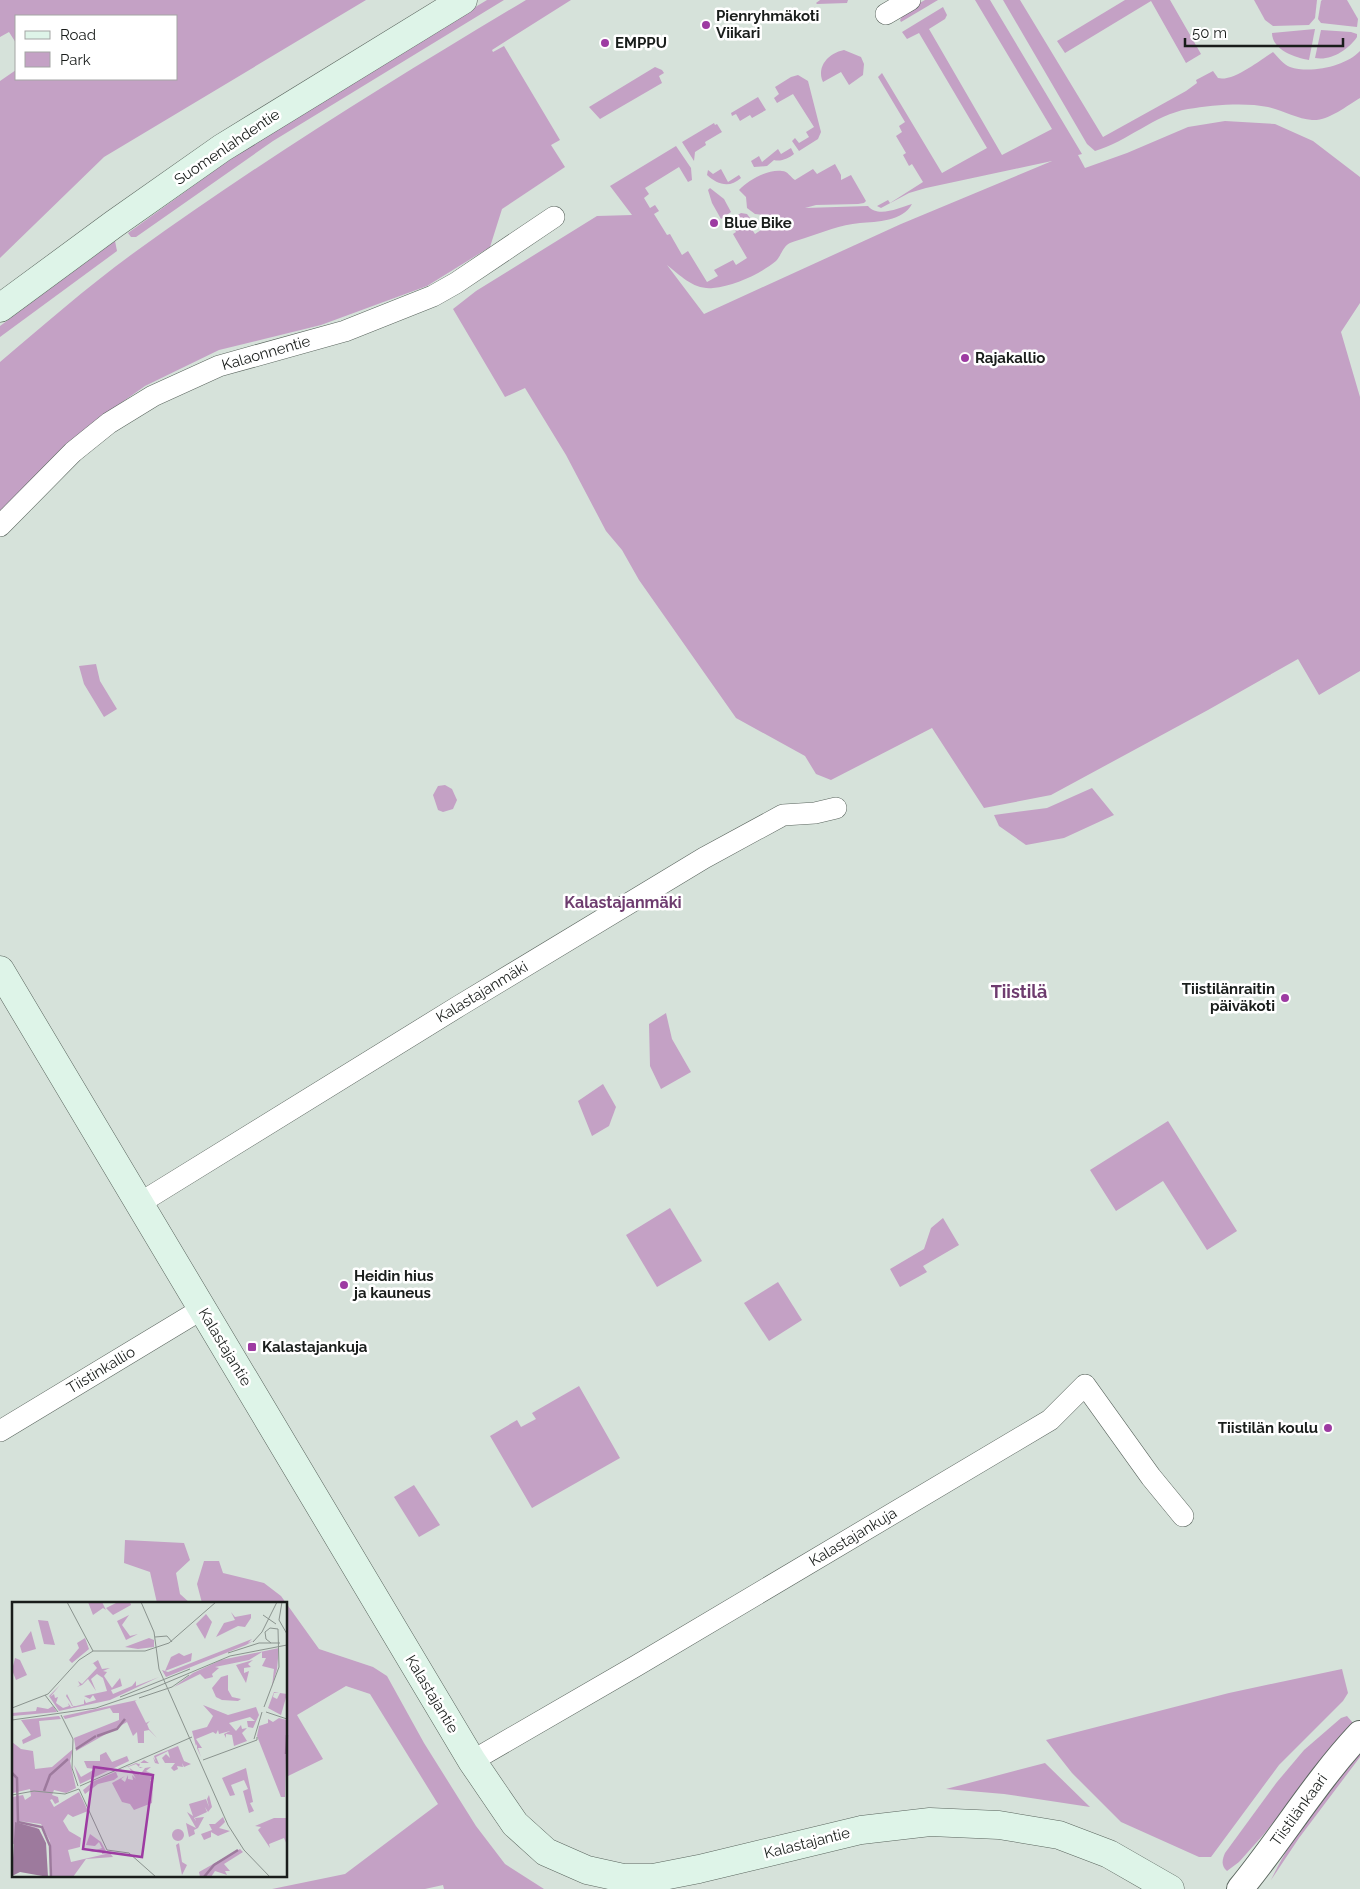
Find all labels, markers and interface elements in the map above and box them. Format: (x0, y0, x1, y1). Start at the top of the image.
place label: Pienryhmäkoti Viikari (716, 7, 819, 42)
legend (15, 15, 178, 80)
scale bar (1185, 15, 1342, 47)
marker: Pienryhmäkoti Viikari (700, 19, 712, 31)
text: 50 m (1192, 24, 1227, 42)
text: Road (60, 26, 96, 44)
place label: EMPPU (615, 34, 667, 52)
marker: EMPPU (599, 37, 611, 49)
text: Park (60, 51, 91, 69)
street label: Suomenlahdentie (171, 105, 283, 189)
place label: Blue Bike (724, 214, 792, 232)
marker: Blue Bike (708, 217, 720, 229)
street label: Kalaonnentie (220, 332, 312, 374)
place label: Rajakallio (975, 349, 1045, 367)
marker: Rajakallio (959, 352, 971, 364)
district label: Kalastajanmäki (564, 893, 682, 912)
street label: Kalastajanmäki (433, 958, 531, 1026)
place label: Tiistilänraitin päiväkoti (1182, 980, 1275, 1015)
district label: Tiistilä (991, 981, 1047, 1002)
marker: Tiistilänraitin päiväkoti (1279, 992, 1291, 1004)
place label: Heidin hius ja kauneus (352, 1267, 434, 1302)
marker: Heidin hius ja kauneus (338, 1279, 350, 1291)
street label: Kalastajantie (195, 1305, 255, 1389)
place label: Kalastajankuja (262, 1338, 368, 1356)
marker: Kalastajankuja (246, 1341, 258, 1353)
street label: Tiistinkallio (64, 1343, 138, 1397)
place label: Tiistilän koulu (1218, 1419, 1318, 1437)
marker: Tiistilän koulu (1322, 1422, 1334, 1434)
street label: Kalastajankuja (806, 1504, 900, 1570)
inset map (12, 1602, 288, 1876)
street label: Kalastajantie (402, 1652, 462, 1736)
street label: Tiistilänkaari (1267, 1770, 1331, 1850)
street label: Kalastajantie (762, 1824, 852, 1862)

